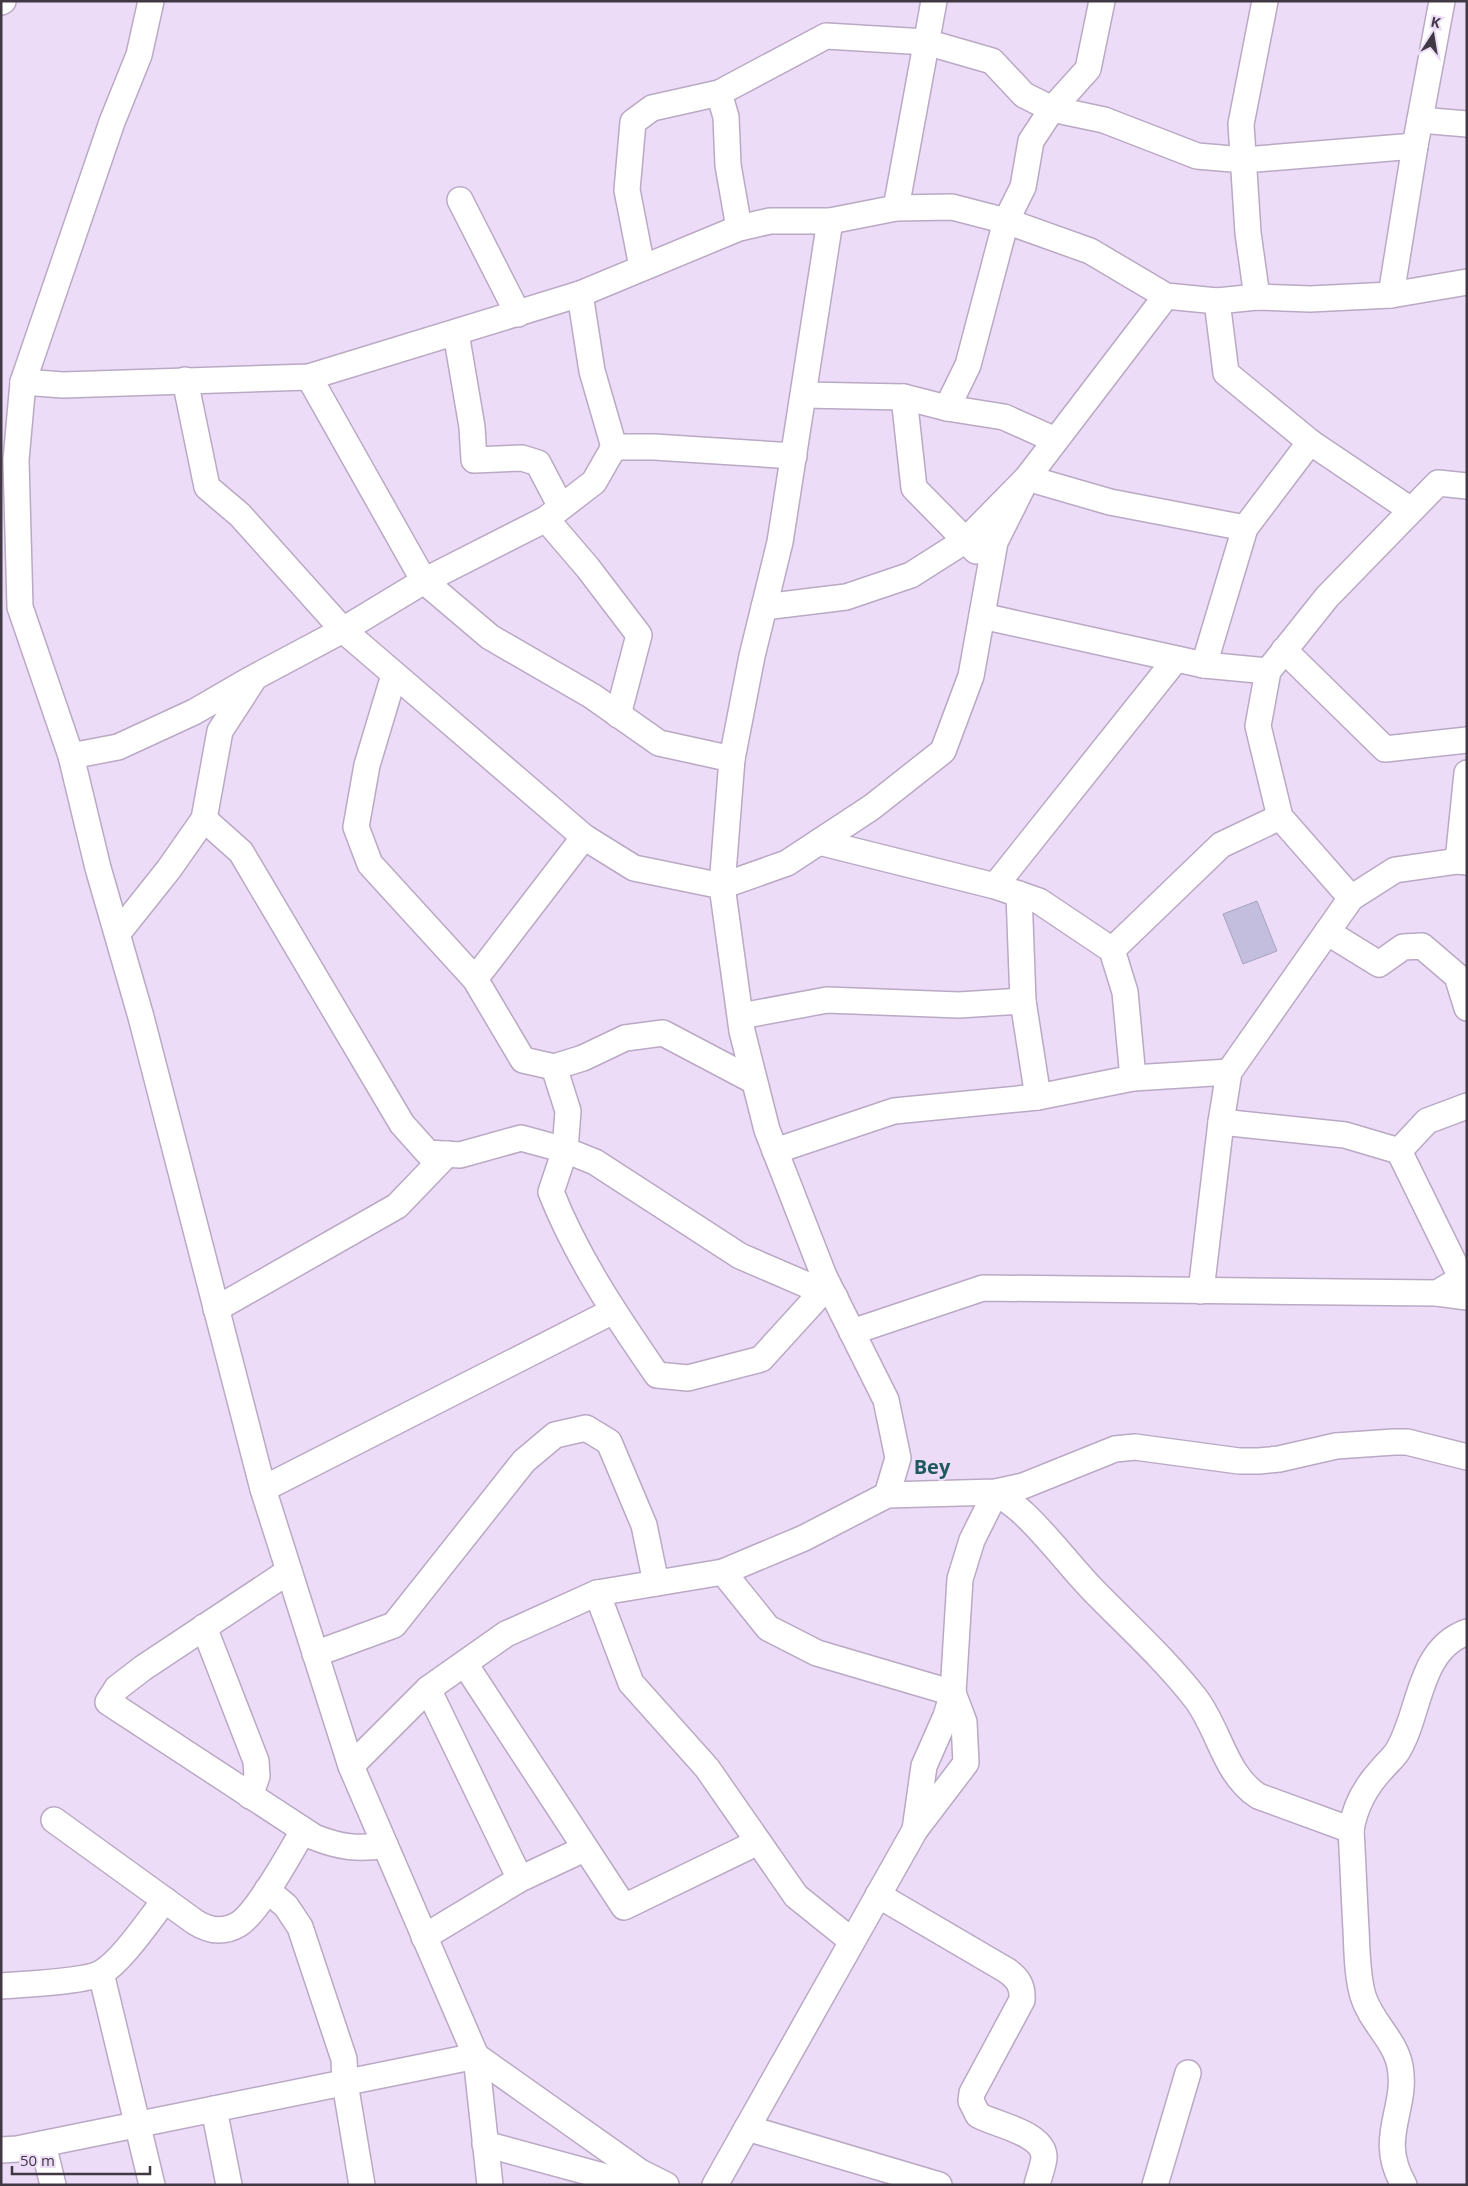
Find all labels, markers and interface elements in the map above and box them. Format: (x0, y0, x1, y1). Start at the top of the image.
north arrow (1408, 10, 1458, 60)
text: K (1429, 12, 1443, 32)
district label: Bey (914, 1453, 951, 1480)
scale bar (12, 2144, 150, 2176)
text: 50 m (20, 2150, 55, 2170)

